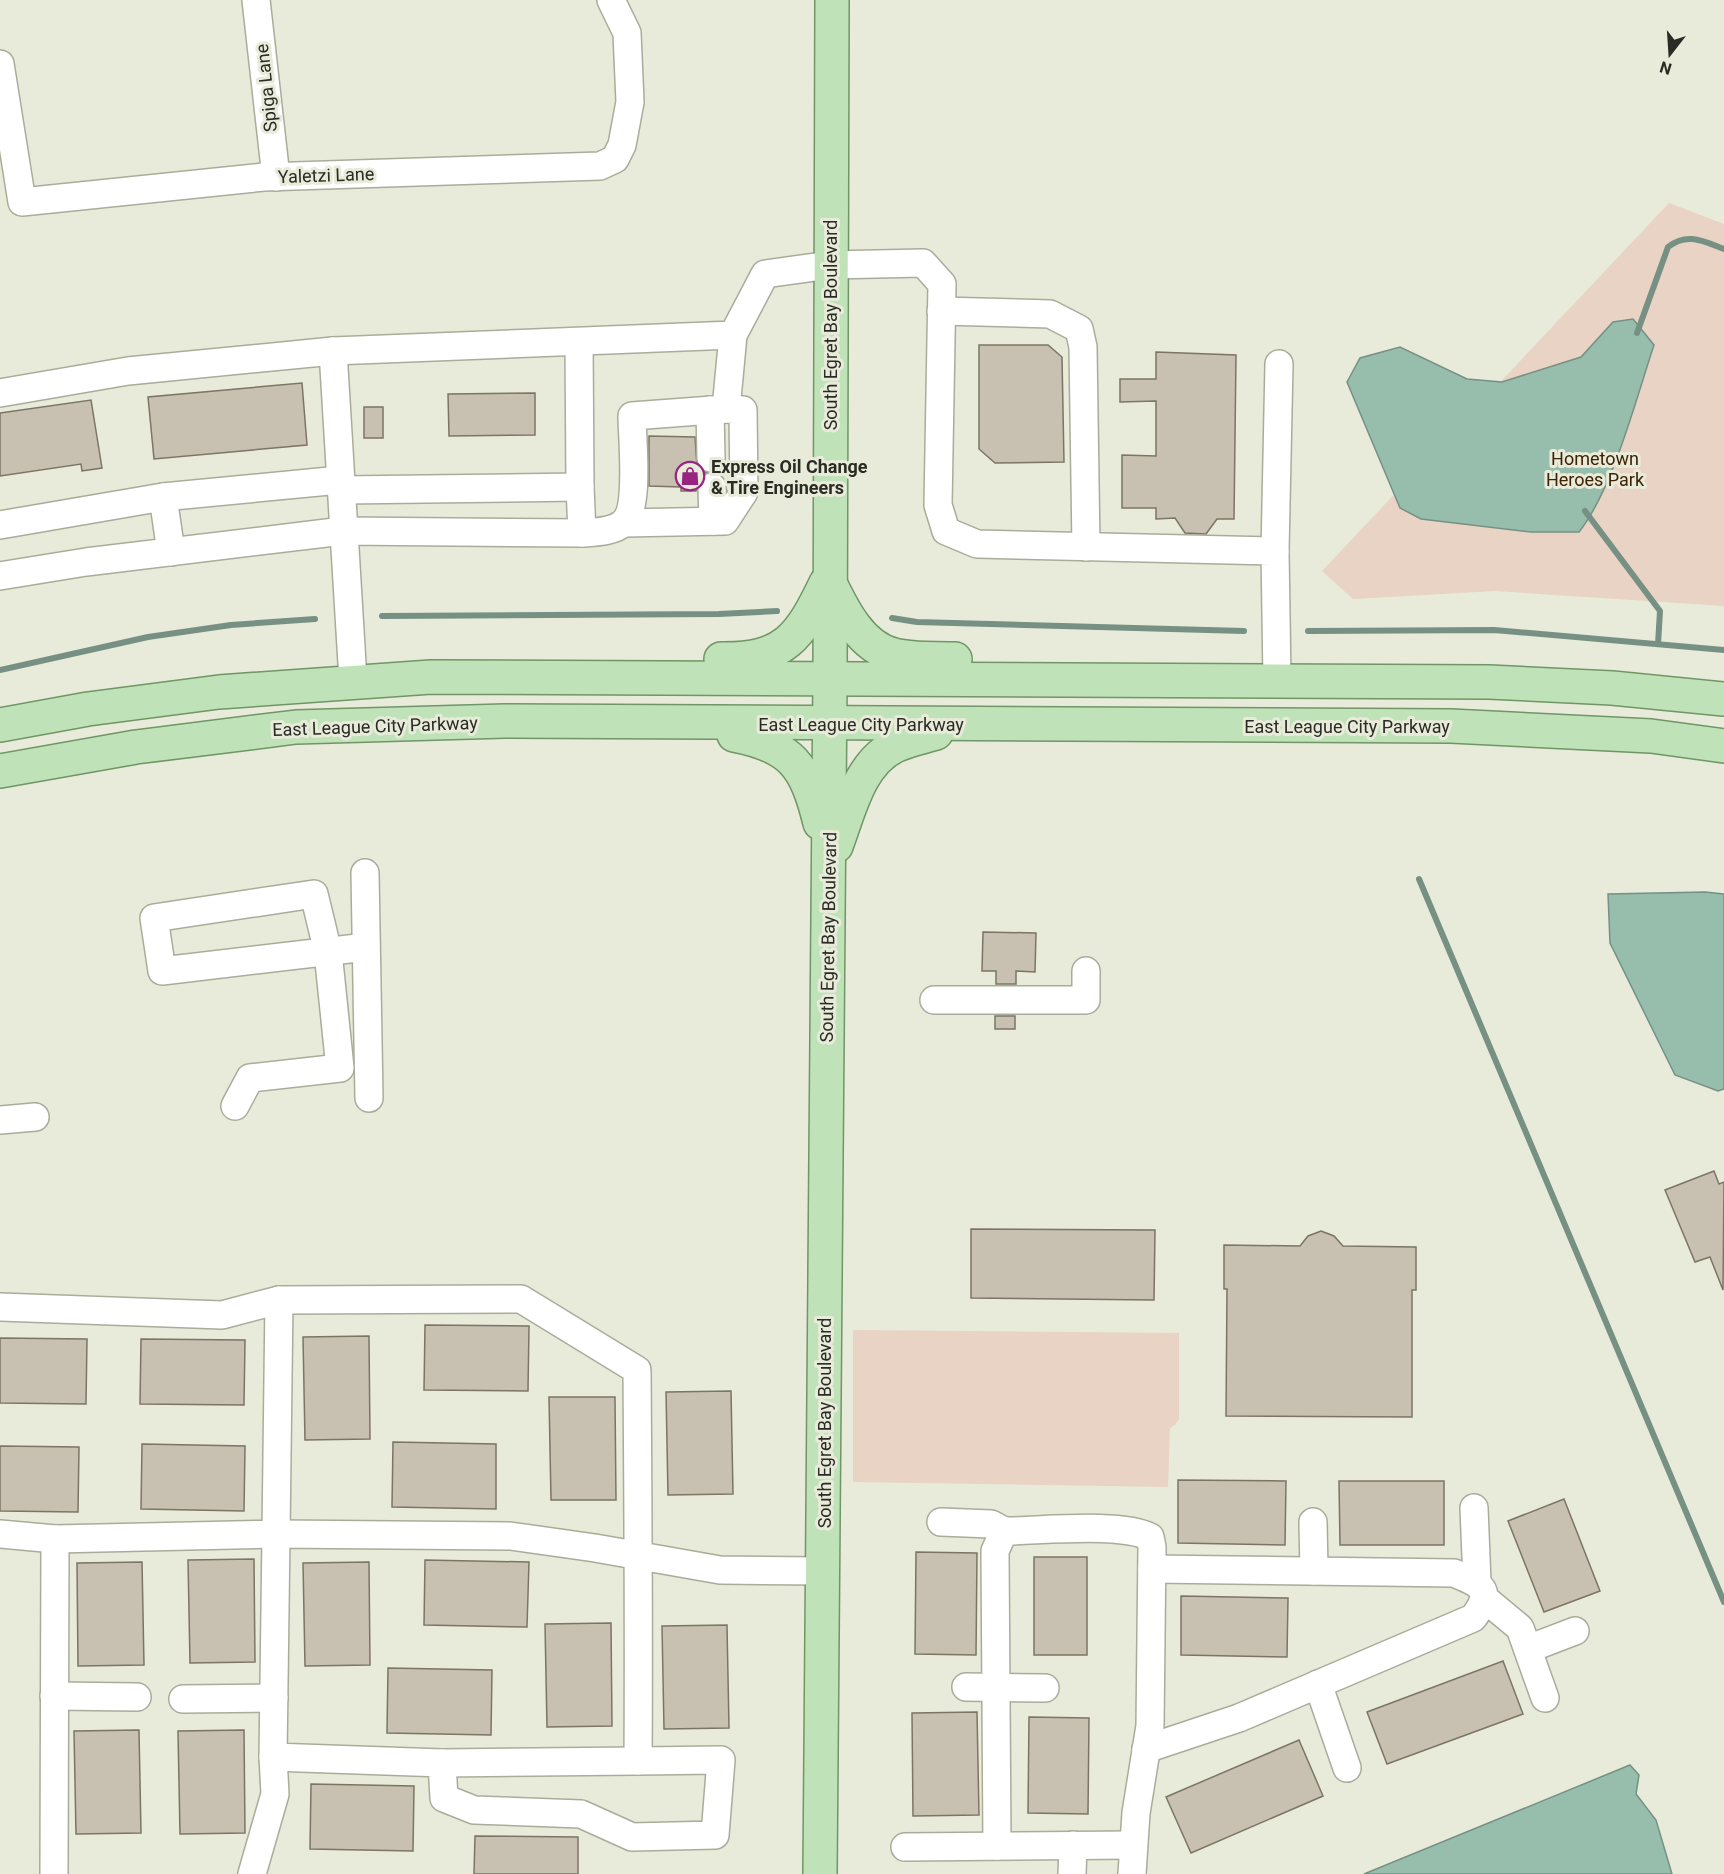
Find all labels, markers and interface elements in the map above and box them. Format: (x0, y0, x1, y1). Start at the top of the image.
north arrow (1640, 24, 1700, 84)
street label: Spiga Lane (251, 43, 281, 133)
text: N (1658, 57, 1674, 79)
street label: Yaletzi Lane (277, 163, 375, 187)
street label: South Egret Bay Boulevard (820, 220, 841, 430)
park label: Hometown Heroes Park (1546, 448, 1645, 490)
place label: Express Oil Change & Tire Engineers (711, 456, 868, 498)
shop icon: Express Oil Change & Tire Engineers (674, 460, 706, 492)
street label: East League City Parkway (272, 712, 479, 740)
street label: East League City Parkway (758, 714, 964, 735)
street label: East League City Parkway (1244, 716, 1450, 737)
street label: South Egret Bay Boulevard (816, 831, 840, 1043)
street label: South Egret Bay Boulevard (814, 1318, 835, 1528)

